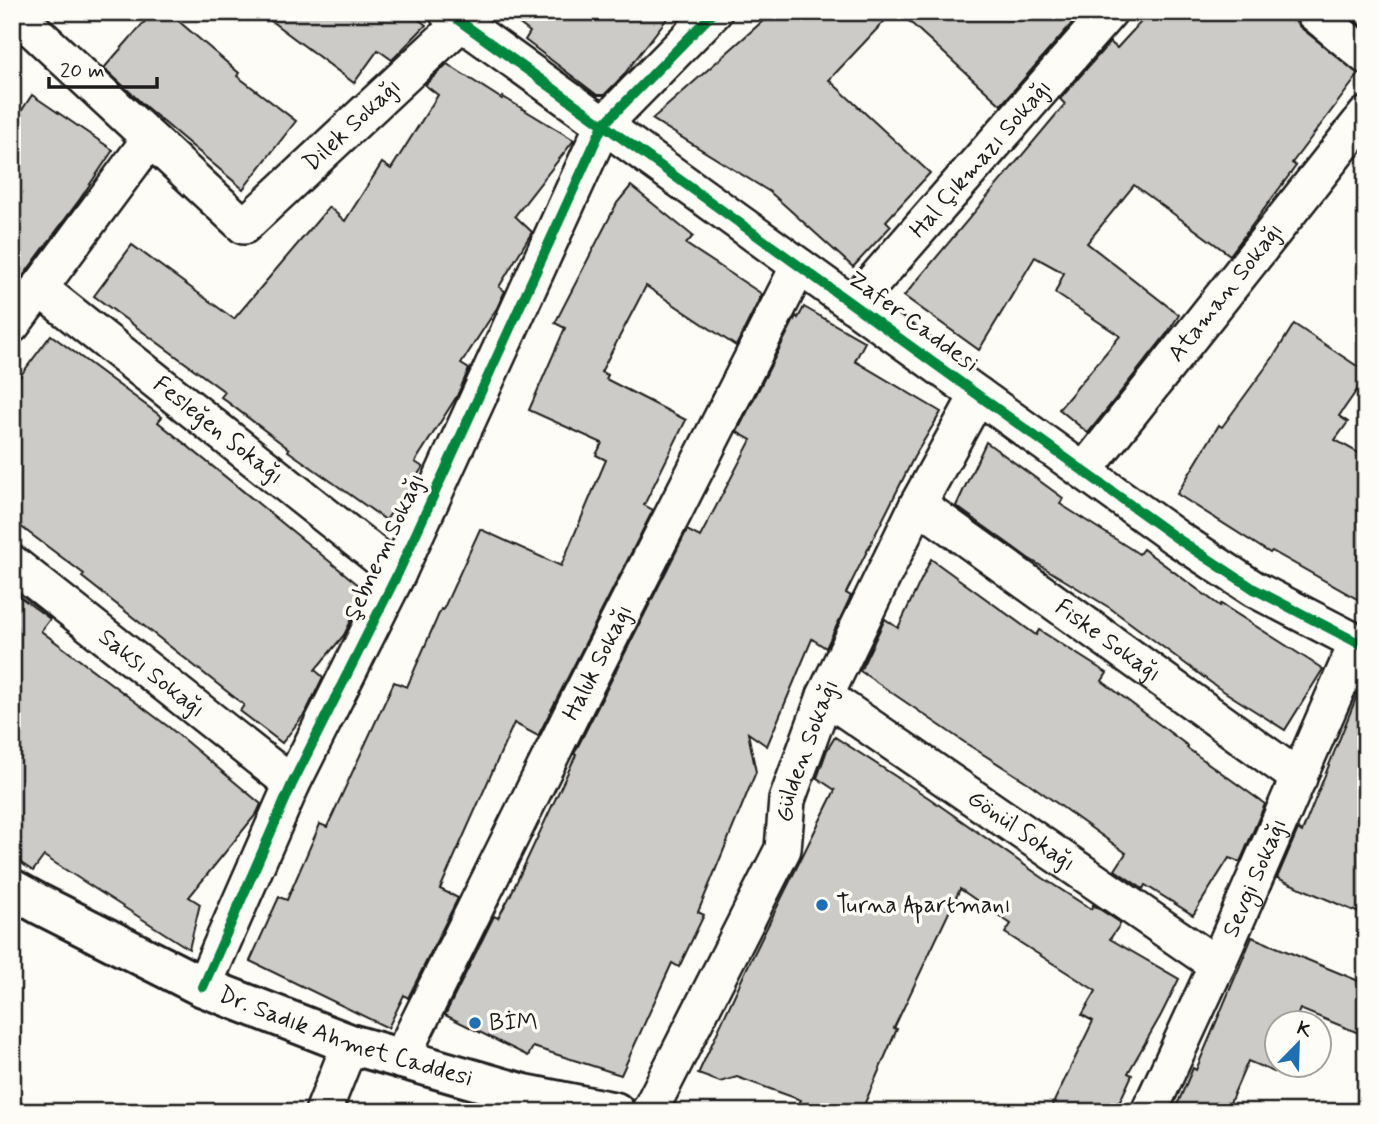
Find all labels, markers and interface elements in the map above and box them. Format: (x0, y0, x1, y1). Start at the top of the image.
scale bar (49, 46, 158, 90)
text: 20 m (60, 57, 105, 85)
street label: Dilek Sokağı (296, 72, 408, 178)
street label: Hal Çıkmazı Sokağı (903, 73, 1059, 245)
street label: Ataman Sokağı (1161, 216, 1290, 368)
street label: Zafer Caddesi (842, 264, 984, 380)
street label: Fesleğen Sokağı (147, 369, 290, 492)
street label: Şebnem Sokağı (337, 468, 433, 626)
street label: Fiske Sokağı (1049, 592, 1167, 689)
street label: Haluk Sokağı (555, 599, 640, 726)
street label: Saksı Sokağı (92, 622, 211, 725)
street label: Gülden Sokağı (770, 674, 846, 823)
street label: Gönül Sokağı (961, 783, 1081, 879)
street label: Sevgi Sokağı (1215, 814, 1294, 942)
place label: Turna Apartmanı (836, 890, 1011, 924)
marker: Turna Apartmanı (814, 897, 830, 913)
street label: Dr. Sadık Ahmet Caddesi (214, 979, 476, 1094)
place label: BİM (489, 1008, 538, 1039)
north arrow (1262, 1009, 1332, 1078)
marker: BİM (467, 1015, 483, 1031)
text: K (1293, 1016, 1316, 1044)

